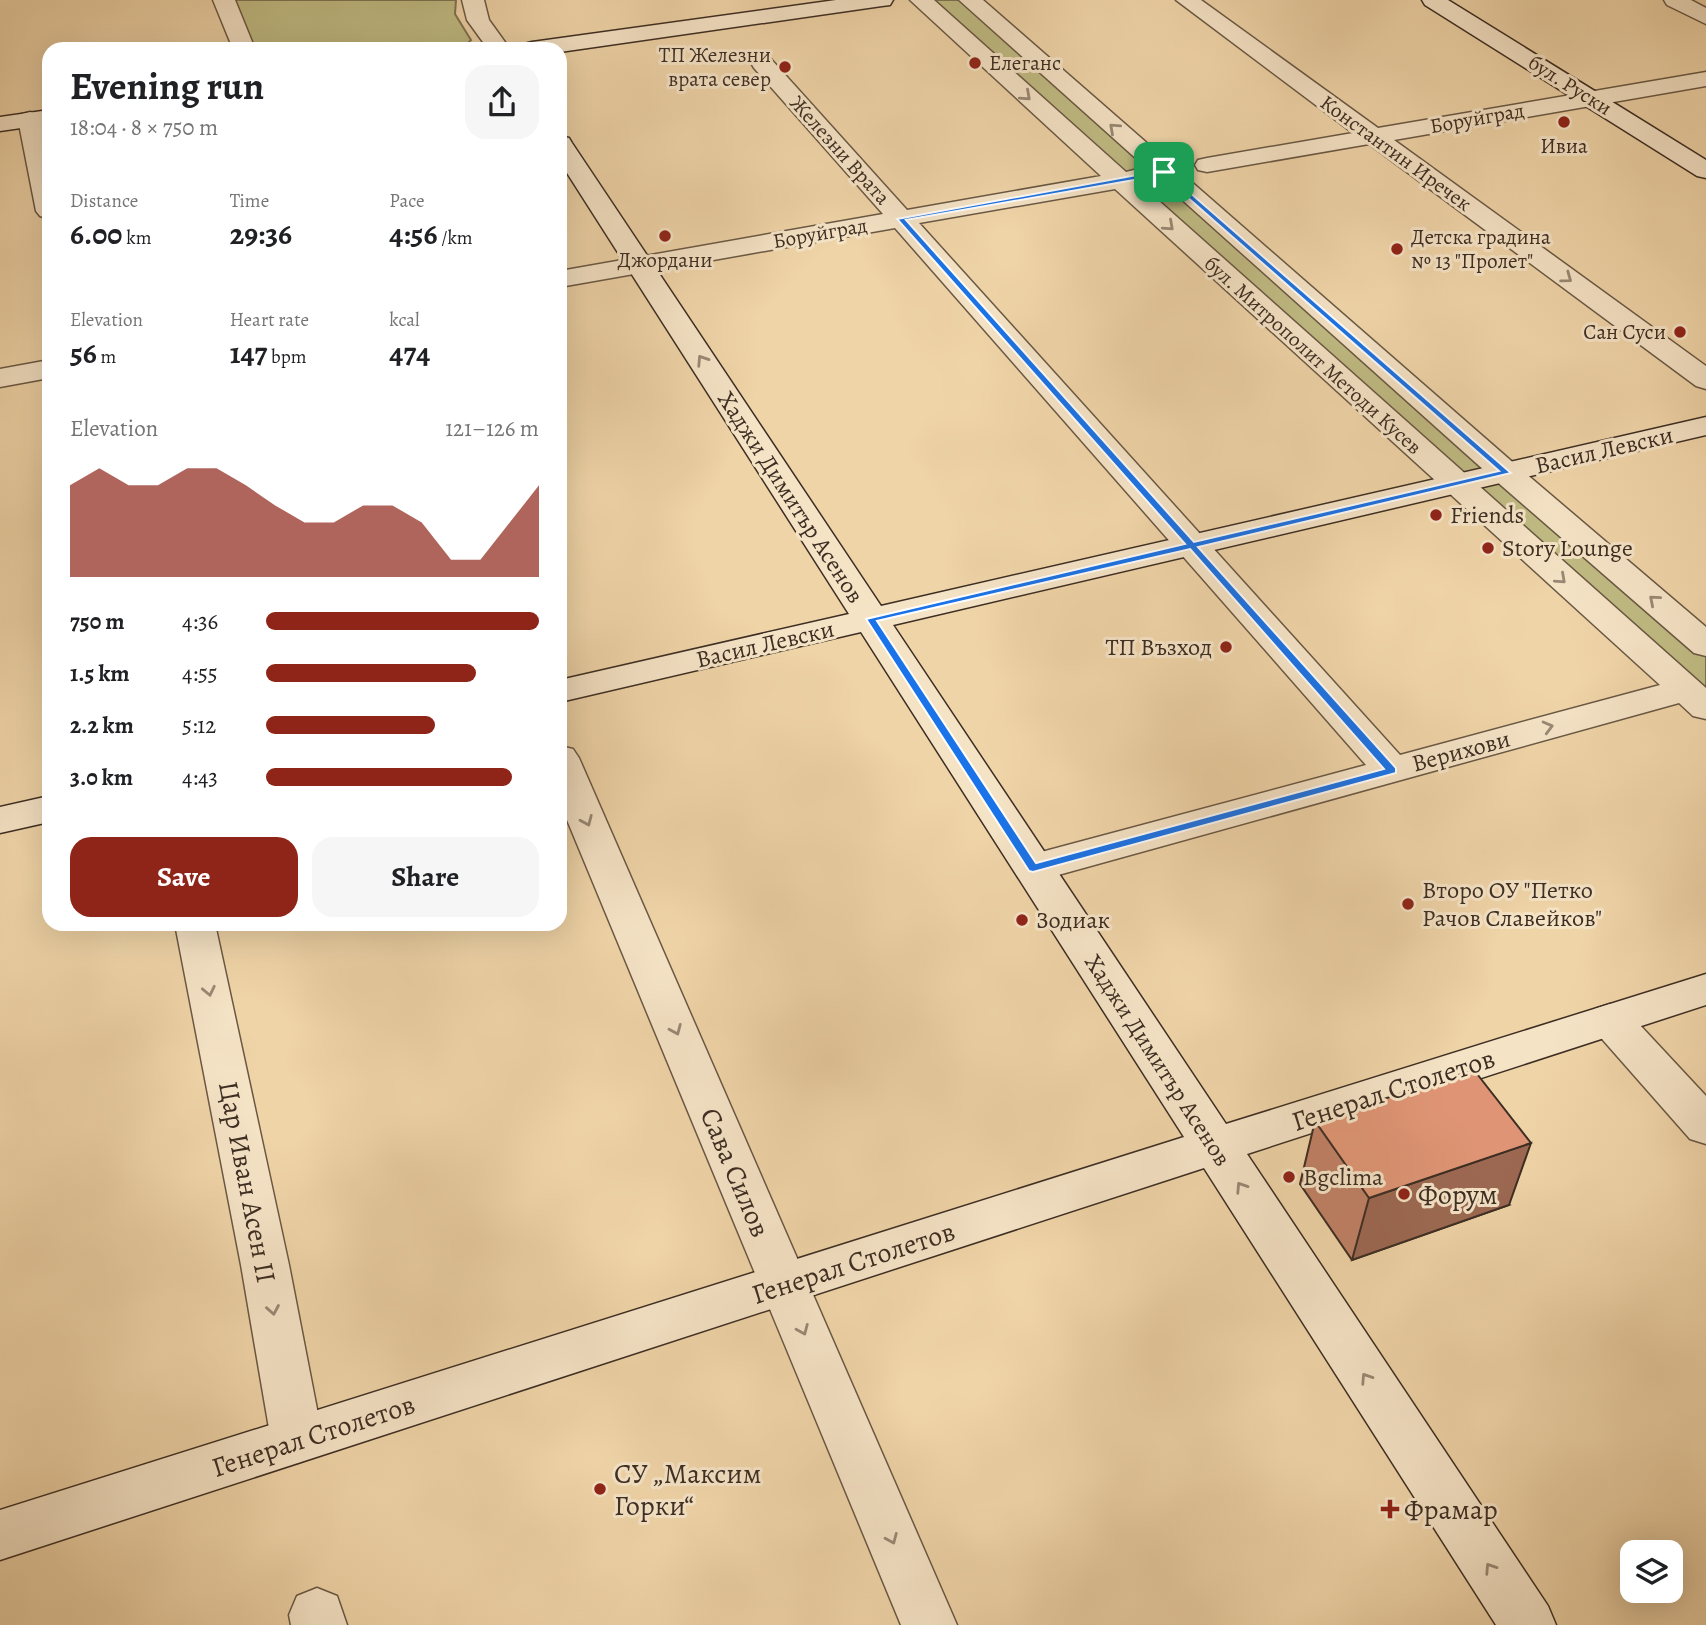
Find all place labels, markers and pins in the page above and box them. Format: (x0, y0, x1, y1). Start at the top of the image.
place label: ТП Железни врата север (659, 41, 771, 93)
place label: Елеганс (989, 49, 1061, 77)
marker: Елеганс (967, 55, 983, 71)
marker: ТП Железни врата север (777, 59, 793, 75)
marker: Ивиа (1556, 114, 1572, 130)
place label: Ивиа (1540, 132, 1588, 160)
pin (1134, 142, 1194, 202)
place label: Детска градина № 13 "Пролет" (1411, 223, 1551, 275)
marker: Джордани (657, 228, 673, 244)
marker: Детска градина № 13 "Пролет" (1389, 241, 1405, 257)
place label: Джордани (618, 246, 712, 274)
place label: Сан Суси (1583, 318, 1666, 346)
marker: Сан Суси (1672, 324, 1688, 340)
place label: Friends (1450, 499, 1524, 531)
marker: Friends (1428, 507, 1444, 523)
place label: Story Lounge (1502, 532, 1633, 564)
marker: Story Lounge (1480, 540, 1496, 556)
place label: ТП Възход (1105, 631, 1212, 663)
marker: ТП Възход (1218, 639, 1234, 655)
place label: Второ ОУ "Петко Рачов Славейков" (1422, 874, 1602, 934)
marker: Второ ОУ "Петко Рачов Славейков" (1400, 896, 1416, 912)
place label: Зодиак (1036, 904, 1110, 936)
marker: Зодиак (1014, 912, 1030, 928)
place label: Bgclima (1303, 1161, 1384, 1193)
marker: Bgclima (1281, 1169, 1297, 1185)
place label: Форум (1418, 1176, 1498, 1214)
marker: Форум (1396, 1186, 1412, 1202)
place label: СУ „Максим Горки“ (614, 1455, 761, 1525)
marker: СУ „Максим Горки“ (592, 1481, 608, 1497)
place label: Фрамар (1404, 1491, 1498, 1529)
marker: Фрамар (1382, 1501, 1398, 1517)

